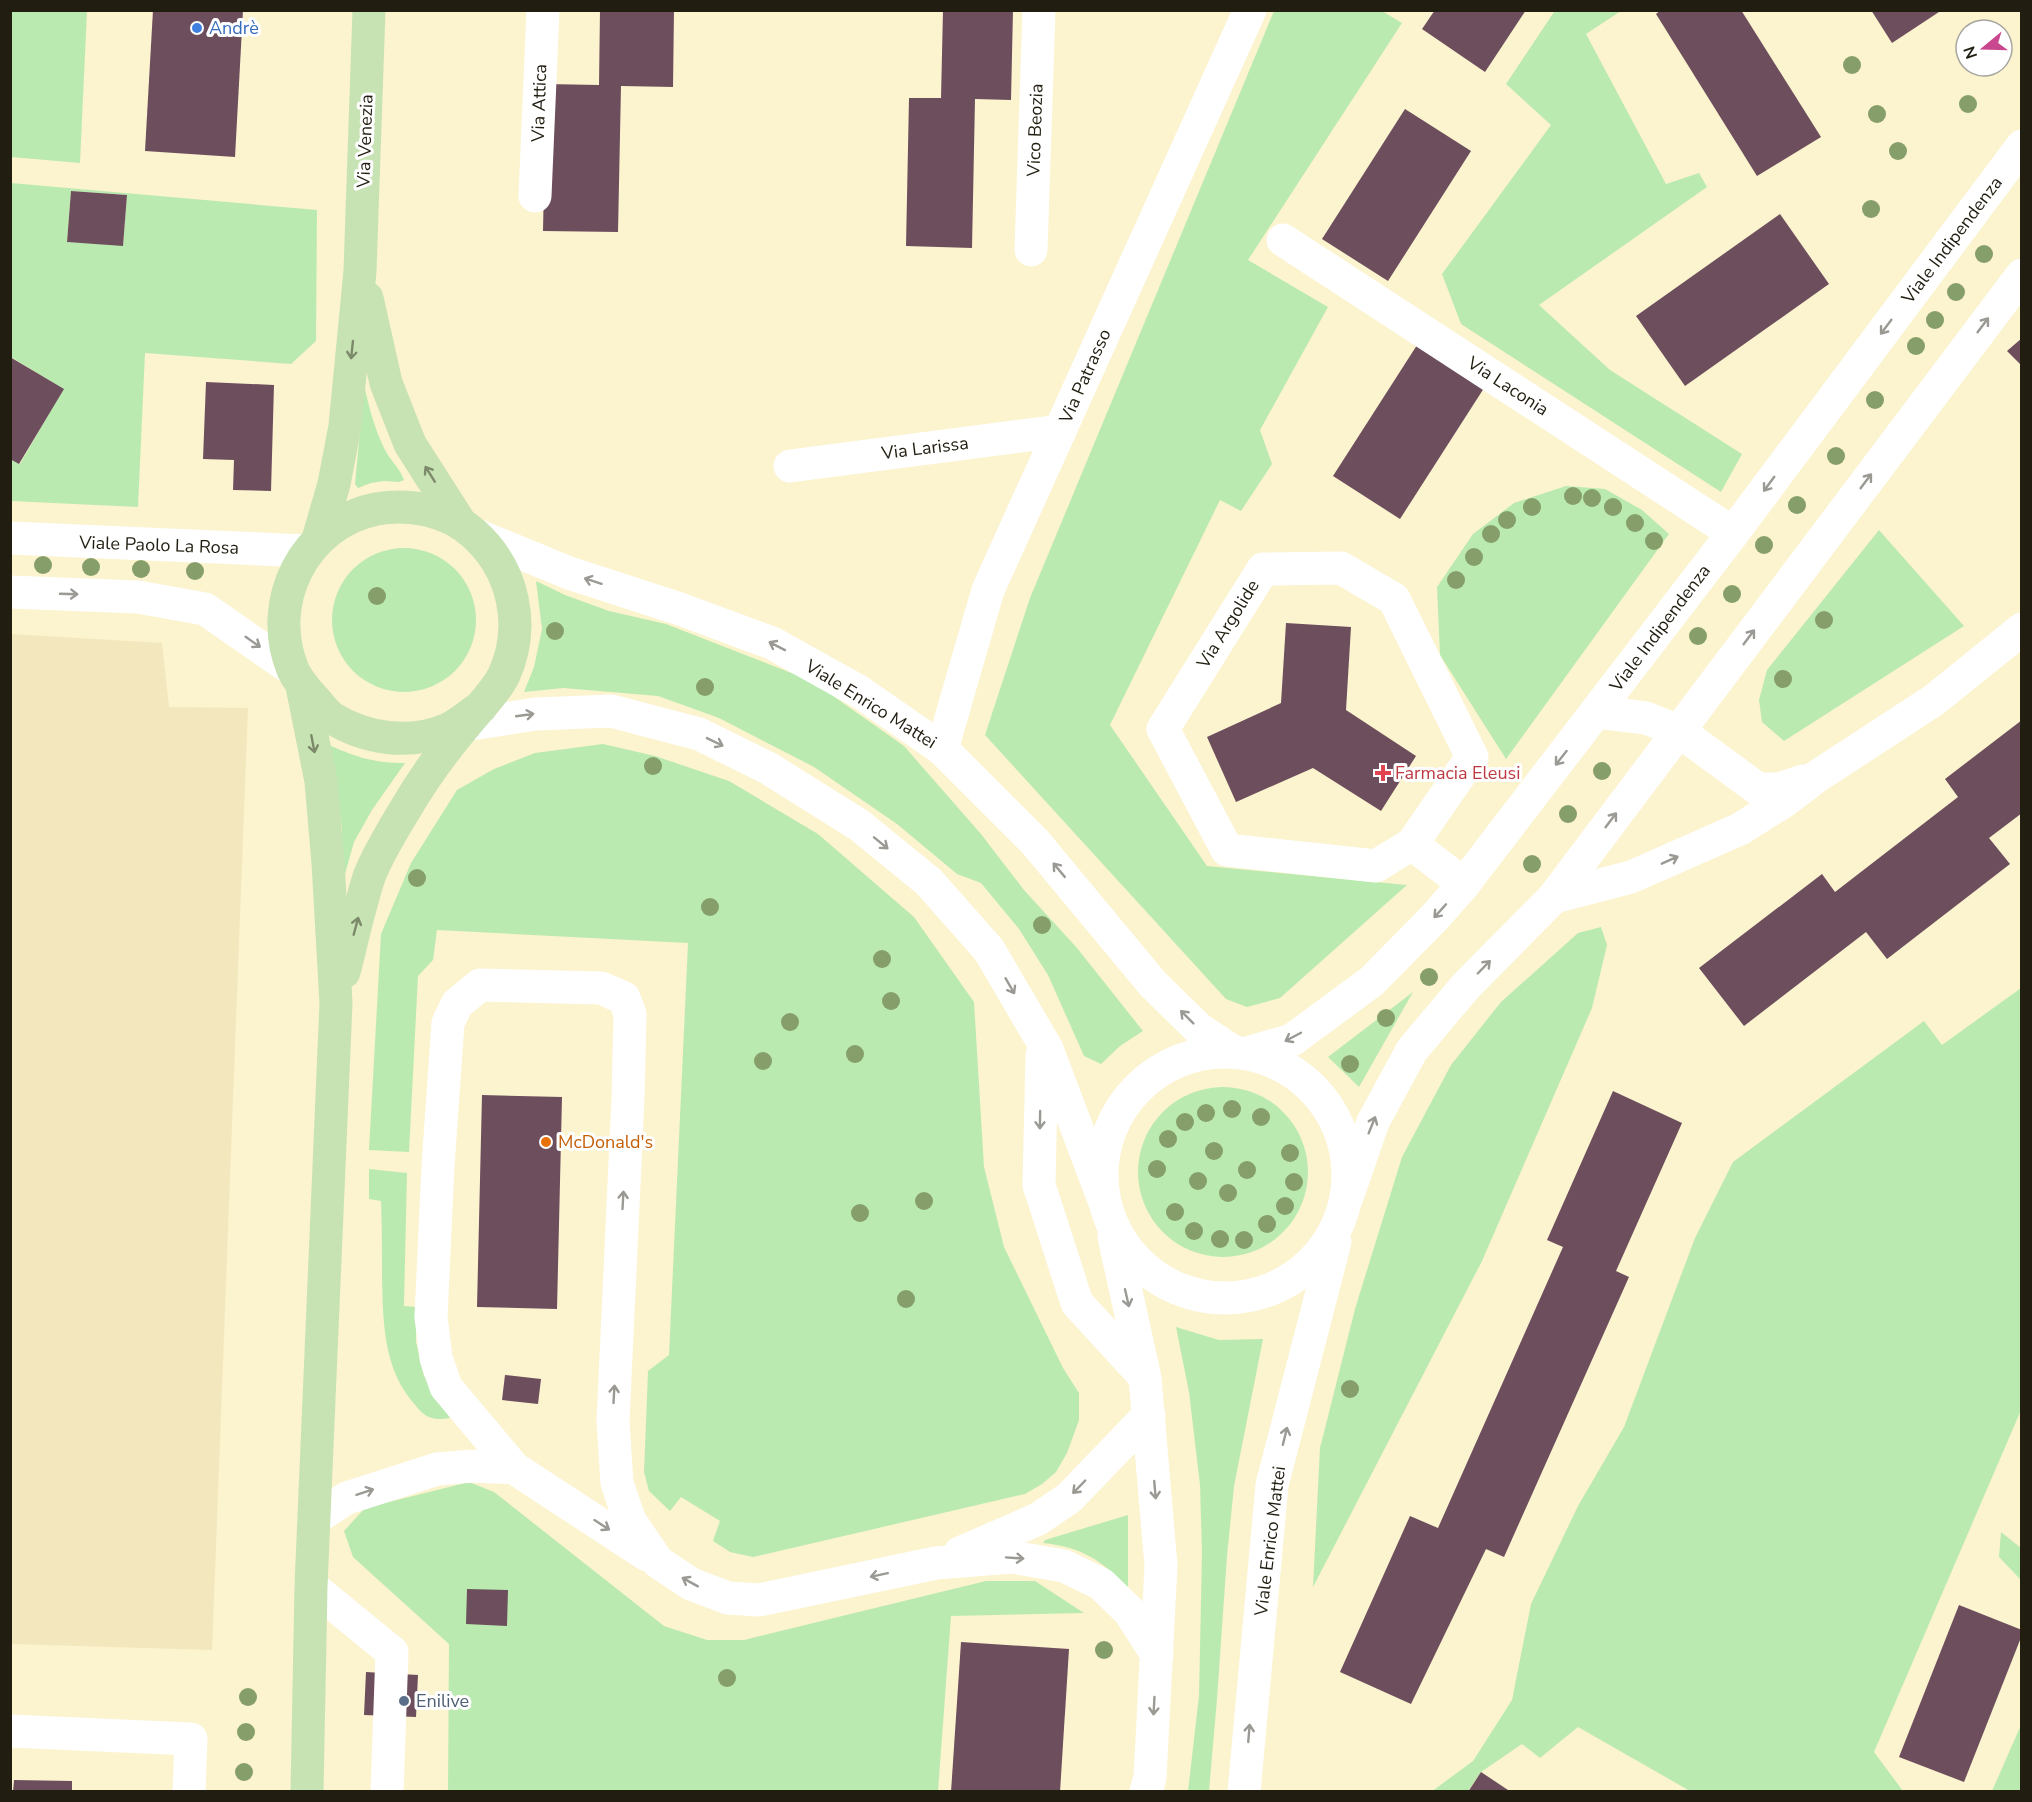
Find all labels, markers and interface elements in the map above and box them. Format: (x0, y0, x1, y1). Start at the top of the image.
place label: Andrè (209, 16, 259, 40)
north arrow (1954, 18, 2014, 78)
marker: Andrè (190, 21, 204, 35)
text: N (1958, 43, 1983, 62)
street label: Via Attica (526, 64, 552, 143)
street label: Vico Beozia (1021, 83, 1049, 178)
street label: Via Venezia (351, 94, 379, 189)
street label: Viale Indipendenza (1896, 172, 2008, 309)
one-way arrow (1977, 318, 1990, 334)
one-way arrow (1879, 319, 1892, 335)
street label: Via Patrasso (1053, 325, 1116, 428)
one-way arrow (346, 340, 357, 360)
street label: Via Laconia (1462, 350, 1553, 421)
street label: Via Larissa (879, 431, 970, 465)
one-way arrow (423, 466, 436, 483)
one-way arrow (1860, 474, 1872, 490)
one-way arrow (1763, 475, 1775, 491)
street label: Viale Paolo La Rosa (78, 530, 239, 560)
street label: Viale Indipendenza (1604, 560, 1716, 697)
one-way arrow (584, 575, 603, 586)
street label: Via Argolide (1191, 575, 1265, 674)
one-way arrow (58, 589, 78, 600)
one-way arrow (1742, 629, 1755, 645)
one-way arrow (244, 636, 260, 648)
one-way arrow (768, 640, 786, 652)
street label: Viale Enrico Mattei (800, 653, 941, 754)
one-way arrow (514, 710, 534, 721)
one-way arrow (308, 734, 320, 753)
one-way arrow (706, 736, 724, 748)
one-way arrow (1555, 750, 1567, 766)
place label: Farmacia Eleusi (1395, 761, 1520, 785)
marker: Farmacia Eleusi (1376, 766, 1390, 780)
one-way arrow (1605, 813, 1618, 829)
one-way arrow (873, 836, 889, 849)
one-way arrow (1660, 854, 1678, 865)
one-way arrow (1052, 862, 1065, 878)
one-way arrow (1433, 904, 1447, 919)
one-way arrow (351, 917, 363, 936)
one-way arrow (1477, 960, 1491, 975)
one-way arrow (1005, 978, 1017, 995)
one-way arrow (1179, 1010, 1194, 1024)
one-way arrow (1284, 1032, 1302, 1044)
one-way arrow (1035, 1110, 1046, 1130)
one-way arrow (1367, 1117, 1378, 1135)
place label: McDonald's (558, 1130, 653, 1154)
marker: McDonald's (539, 1135, 553, 1149)
one-way arrow (618, 1190, 629, 1210)
one-way arrow (1122, 1288, 1134, 1307)
one-way arrow (609, 1385, 620, 1405)
one-way arrow (1280, 1427, 1291, 1446)
street label: Viale Enrico Mattei (1249, 1465, 1291, 1618)
one-way arrow (1072, 1480, 1086, 1495)
one-way arrow (1150, 1480, 1161, 1500)
one-way arrow (355, 1486, 374, 1497)
one-way arrow (594, 1519, 611, 1532)
one-way arrow (1005, 1553, 1025, 1564)
one-way arrow (870, 1570, 889, 1581)
one-way arrow (682, 1576, 699, 1588)
place label: Enilive (416, 1689, 469, 1713)
marker: Enilive (397, 1694, 411, 1708)
one-way arrow (1148, 1696, 1159, 1715)
one-way arrow (1244, 1724, 1255, 1744)

